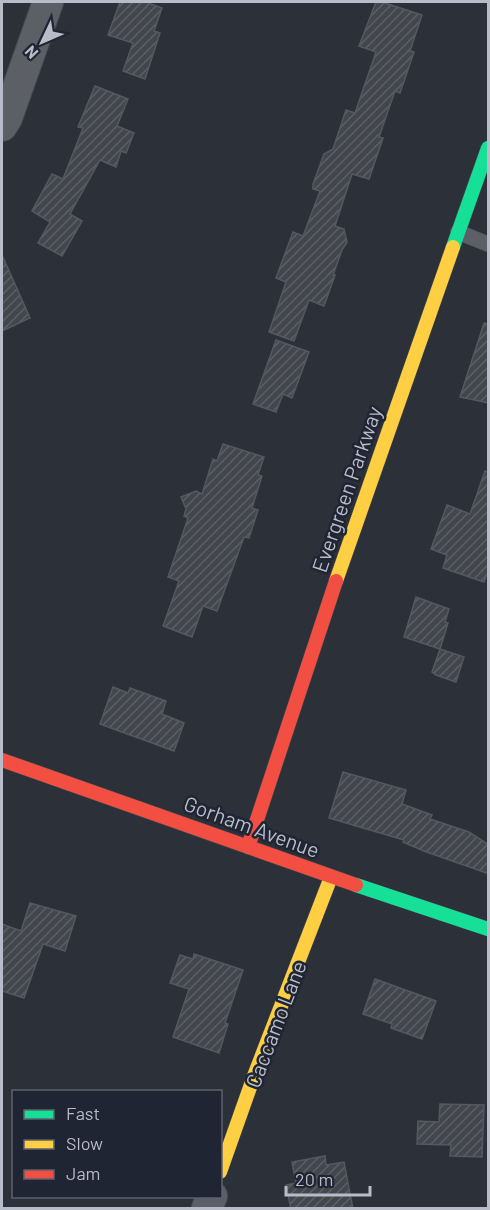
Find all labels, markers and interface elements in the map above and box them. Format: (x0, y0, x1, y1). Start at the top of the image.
north arrow (12, 12, 72, 72)
text: N (20, 42, 41, 63)
street label: Evergreen Parkway (306, 402, 386, 575)
street label: Gorham Avenue (181, 790, 323, 862)
street label: Caccamo Lane (239, 957, 311, 1091)
legend (12, 1090, 222, 1198)
text: Fast (66, 1102, 100, 1124)
text: Slow (66, 1132, 103, 1154)
scale bar (286, 1159, 370, 1197)
text: Jam (66, 1162, 100, 1184)
text: 20 m (295, 1168, 333, 1190)

